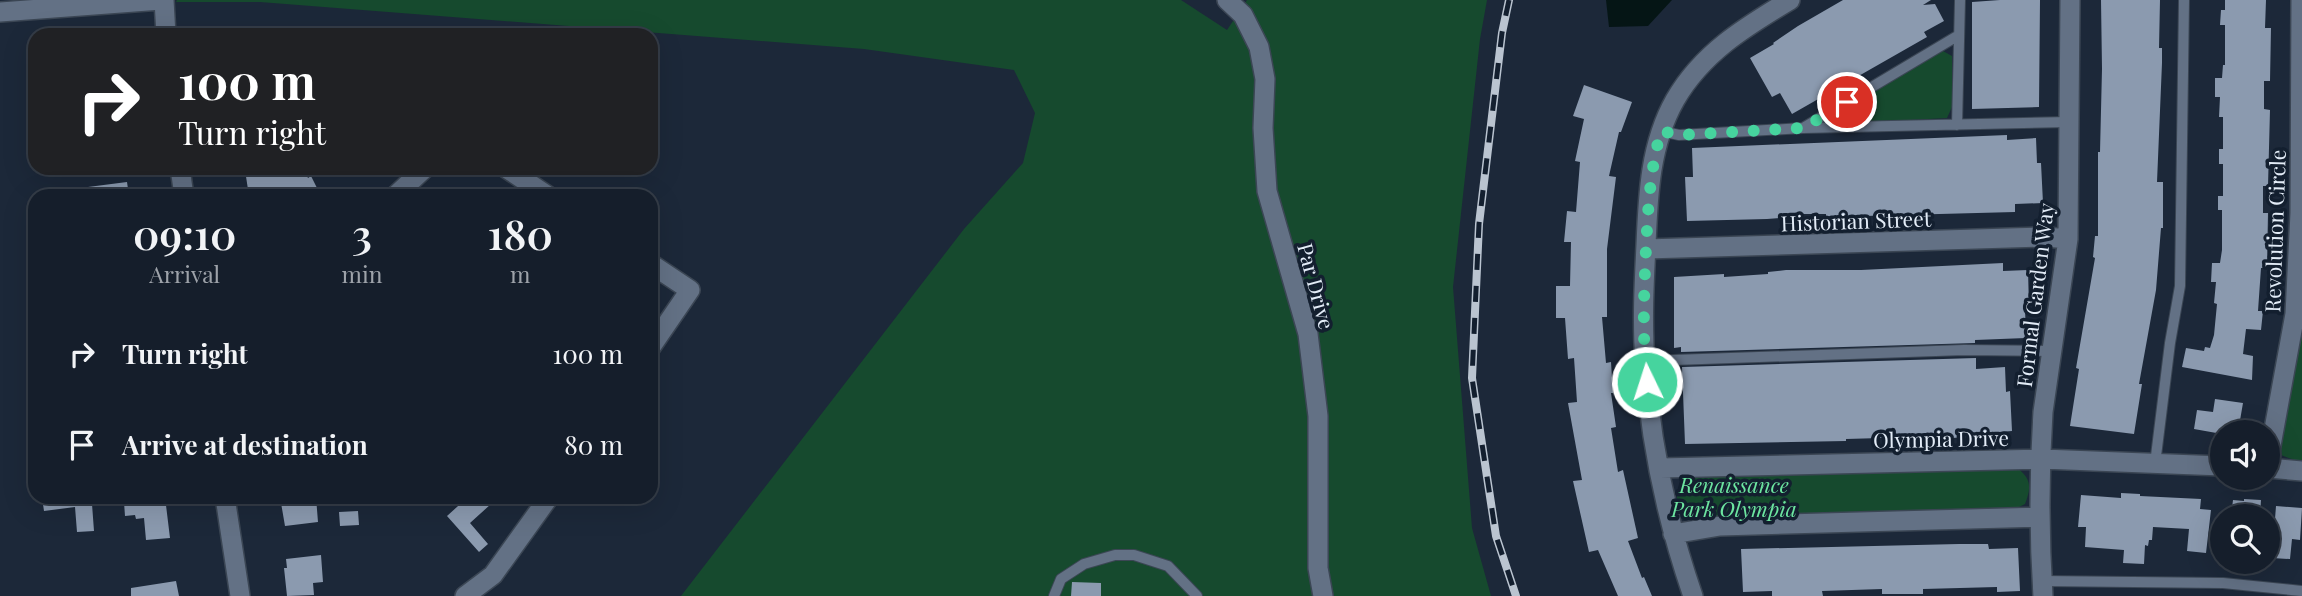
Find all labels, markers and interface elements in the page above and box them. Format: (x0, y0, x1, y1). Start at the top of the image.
text: 100 m (178, 47, 316, 112)
icon: right (63, 56, 154, 147)
pin (1817, 72, 1877, 132)
icon: arrive (1828, 83, 1866, 121)
text: Turn right (178, 110, 326, 153)
street label: Revolution Circle (2257, 149, 2291, 313)
street label: Formal Garden Way (2009, 201, 2059, 389)
street label: Historian Street (1780, 203, 1932, 237)
text: 09:10 (133, 205, 236, 261)
text: 3 (352, 205, 372, 261)
text: 180 (488, 205, 553, 261)
street label: Par Drive (1292, 240, 1342, 332)
text: Arrival (149, 258, 220, 289)
text: min (342, 258, 382, 289)
text: m (510, 258, 530, 289)
icon: right (63, 335, 101, 373)
text: Turn right (122, 336, 248, 371)
text: 100 m (553, 336, 623, 371)
position arrow (1610, 345, 1684, 419)
map controls (2210, 420, 2280, 574)
button: sound (2210, 420, 2280, 490)
street label: Olympia Drive (1873, 423, 2009, 453)
icon: arrive (63, 426, 101, 464)
text: Arrive at destination (122, 427, 368, 462)
text: 80 m (564, 427, 623, 462)
park label: Renaissance Park Olympia (1670, 470, 1797, 522)
button: search (2210, 504, 2280, 574)

